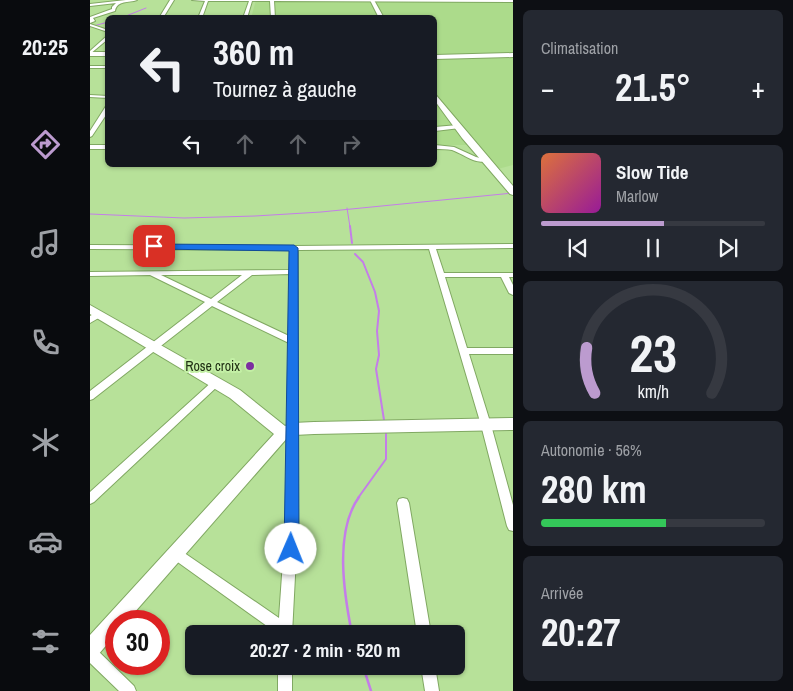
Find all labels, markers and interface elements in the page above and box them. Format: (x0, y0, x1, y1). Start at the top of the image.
text: 360 m (213, 29, 294, 76)
text: 20:25 (22, 32, 68, 62)
icon: left (130, 35, 195, 100)
text: Climatisation (541, 37, 618, 59)
text: 21.5° (615, 62, 691, 113)
text: − (541, 69, 554, 107)
text: + (752, 69, 765, 107)
text: Tournez à gauche (213, 74, 356, 104)
icon: directions (28, 127, 63, 162)
icon: left (178, 130, 206, 158)
icon: ahead (231, 130, 259, 158)
icon: ahead (284, 130, 312, 158)
icon: right (337, 130, 365, 158)
text: Slow Tide (616, 159, 688, 185)
text: Marlow (616, 185, 658, 207)
pin (133, 225, 175, 267)
icon: music (28, 226, 63, 261)
icon: arrive (140, 232, 168, 260)
icon: previous (564, 234, 592, 262)
icon: pause (639, 234, 667, 262)
icon: next (714, 234, 742, 262)
text: 23 (629, 318, 677, 388)
icon: phone (28, 325, 63, 360)
place label: Rose croix (185, 357, 240, 375)
marker: Rose croix (244, 360, 256, 372)
text: km/h (637, 380, 669, 404)
icon: climate (28, 425, 63, 460)
text: Autonomie · 56% (541, 439, 642, 461)
text: 280 km (541, 464, 647, 515)
position arrow (264, 522, 316, 574)
icon: car (28, 524, 63, 559)
text: Arrivée (541, 582, 583, 604)
text: 20:27 (541, 607, 621, 658)
speed limit sign: 30 (105, 610, 170, 675)
icon: filters (28, 624, 63, 659)
text: 20:27 · 2 min · 520 m (250, 637, 400, 663)

